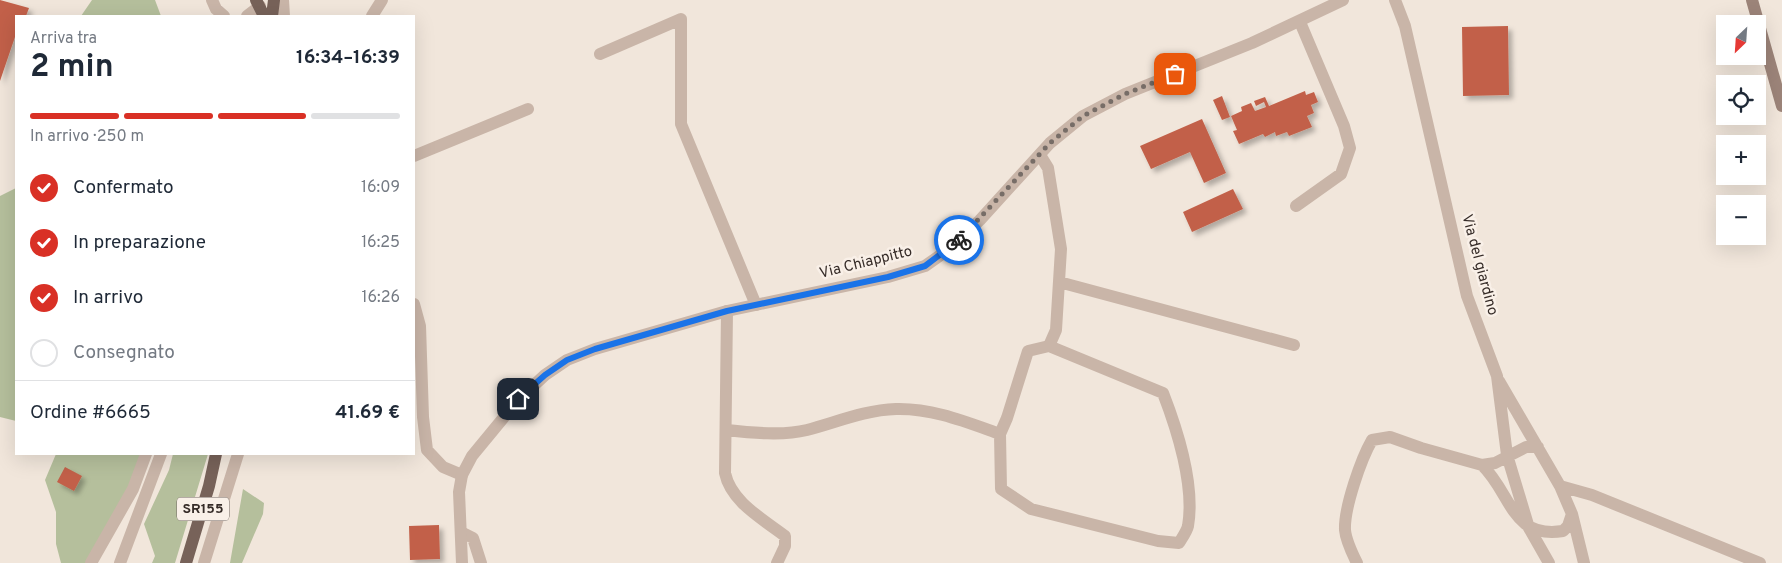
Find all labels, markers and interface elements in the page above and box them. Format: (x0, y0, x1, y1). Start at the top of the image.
north arrow (1716, 15, 1766, 65)
map controls (1716, 15, 1766, 245)
text: Arriva tra (30, 29, 97, 49)
text: 16:34–16:39 (296, 46, 400, 70)
text: 2 min (30, 48, 114, 88)
pin (1154, 53, 1196, 95)
icon: bag (1161, 60, 1189, 88)
button: locate (1716, 75, 1766, 125)
text: In arrivo · 250 m (30, 127, 144, 147)
button: + (1716, 135, 1766, 185)
icon: check (30, 174, 58, 202)
text: Confermato (73, 176, 174, 200)
text: 16:09 (361, 178, 400, 198)
button: − (1716, 195, 1766, 245)
street label: Via del giardino (1456, 212, 1502, 318)
courier (934, 215, 984, 265)
icon: bike (945, 226, 973, 254)
icon: check (30, 229, 58, 257)
text: In preparazione (73, 231, 206, 255)
text: 16:25 (361, 233, 400, 253)
street label: Via Chiappitto (818, 242, 914, 284)
icon: check (30, 284, 58, 312)
text: In arrivo (73, 286, 143, 310)
text: 16:26 (362, 288, 400, 308)
text: Consegnato (73, 341, 175, 365)
pin (497, 378, 539, 420)
icon: home (504, 385, 532, 413)
text: Ordine #6665 (30, 401, 151, 425)
text: 41.69 € (335, 401, 400, 425)
road number: SR155 (177, 498, 229, 520)

